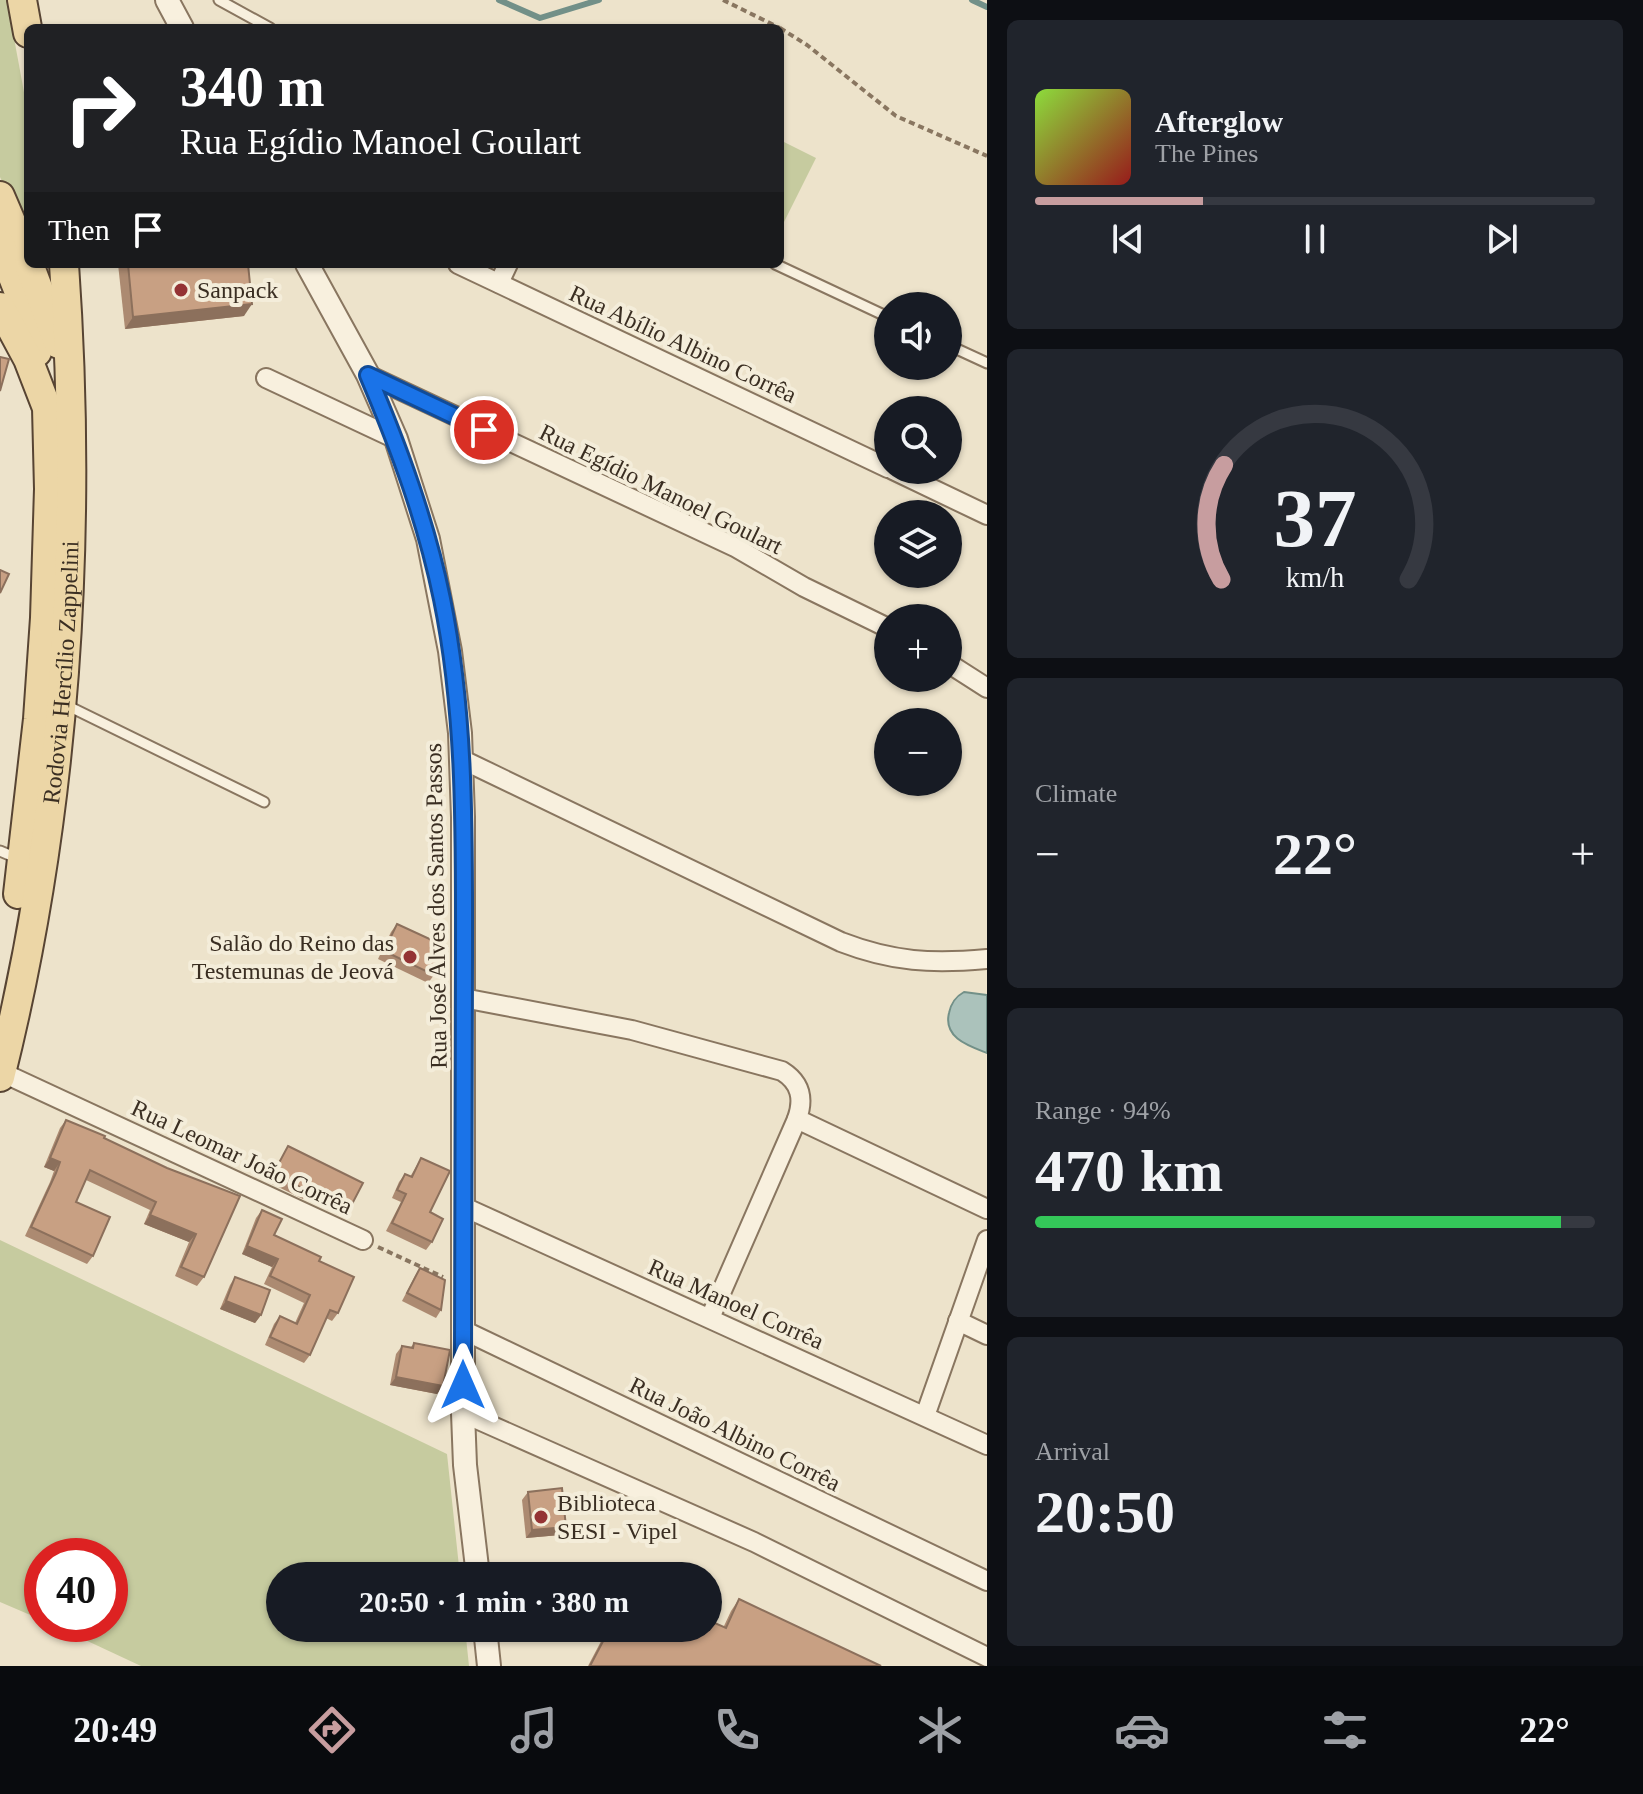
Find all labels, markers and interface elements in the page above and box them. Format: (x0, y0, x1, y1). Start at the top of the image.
icon: right (48, 56, 152, 160)
text: 340 m (180, 56, 325, 118)
text: Afterglow (1155, 105, 1283, 138)
text: Rua Egídio Manoel Goulart (180, 122, 581, 162)
text: The Pines (1155, 139, 1258, 168)
icon: arrive (126, 208, 170, 252)
text: Then (48, 213, 110, 246)
icon: previous (1106, 217, 1150, 261)
icon: pause (1293, 217, 1337, 261)
icon: next (1480, 217, 1524, 261)
place label: Sanpack (197, 277, 278, 303)
street label: Rua Abílio Albino Corrêa (565, 280, 801, 408)
marker: Sanpack (172, 281, 190, 299)
map controls (874, 292, 962, 796)
button: sound (874, 292, 962, 380)
pin (450, 396, 518, 464)
button: search (874, 396, 962, 484)
icon: arrive (462, 408, 506, 452)
street label: Rua Egídio Manoel Goulart (535, 419, 787, 559)
text: 37 (1273, 471, 1357, 563)
button: layers (874, 500, 962, 588)
street label: Rodovia Hercílio Zappelini (38, 540, 83, 805)
text: km/h (1286, 562, 1344, 593)
button: + (874, 604, 962, 692)
button: − (874, 708, 962, 796)
street label: Rua José Alves dos Santos Passos (420, 743, 452, 1069)
text: Climate (1035, 779, 1117, 808)
text: 22° (1273, 821, 1357, 887)
text: − (1035, 830, 1060, 879)
text: + (1570, 830, 1595, 879)
place label: Salão do Reino das Testemunas de Jeová (192, 930, 394, 984)
marker: Salão do Reino das Testemunas de Jeová (401, 948, 419, 966)
street label: Rua Leomar João Corrêa (127, 1094, 357, 1220)
text: Range · 94% (1035, 1096, 1171, 1125)
text: 470 km (1035, 1138, 1223, 1204)
street label: Rua Manoel Corrêa (644, 1254, 828, 1355)
position arrow (421, 1343, 505, 1427)
street label: Rua João Albino Corrêa (625, 1372, 845, 1497)
text: Arrival (1035, 1437, 1110, 1466)
text: 20:50 (1035, 1479, 1175, 1545)
place label: Biblioteca SESI - Vipel (557, 1490, 678, 1544)
marker: Biblioteca SESI - Vipel (532, 1508, 550, 1526)
speed limit sign: 40 (24, 1538, 128, 1642)
text: 20:50 · 1 min · 380 m (359, 1585, 629, 1618)
icon: directions (304, 1702, 360, 1758)
icon: music (506, 1702, 562, 1758)
icon: phone (709, 1702, 765, 1758)
icon: climate (912, 1702, 968, 1758)
icon: car (1114, 1702, 1170, 1758)
icon: filters (1317, 1702, 1373, 1758)
text: 20:49 (73, 1710, 157, 1750)
text: 22° (1519, 1710, 1570, 1750)

